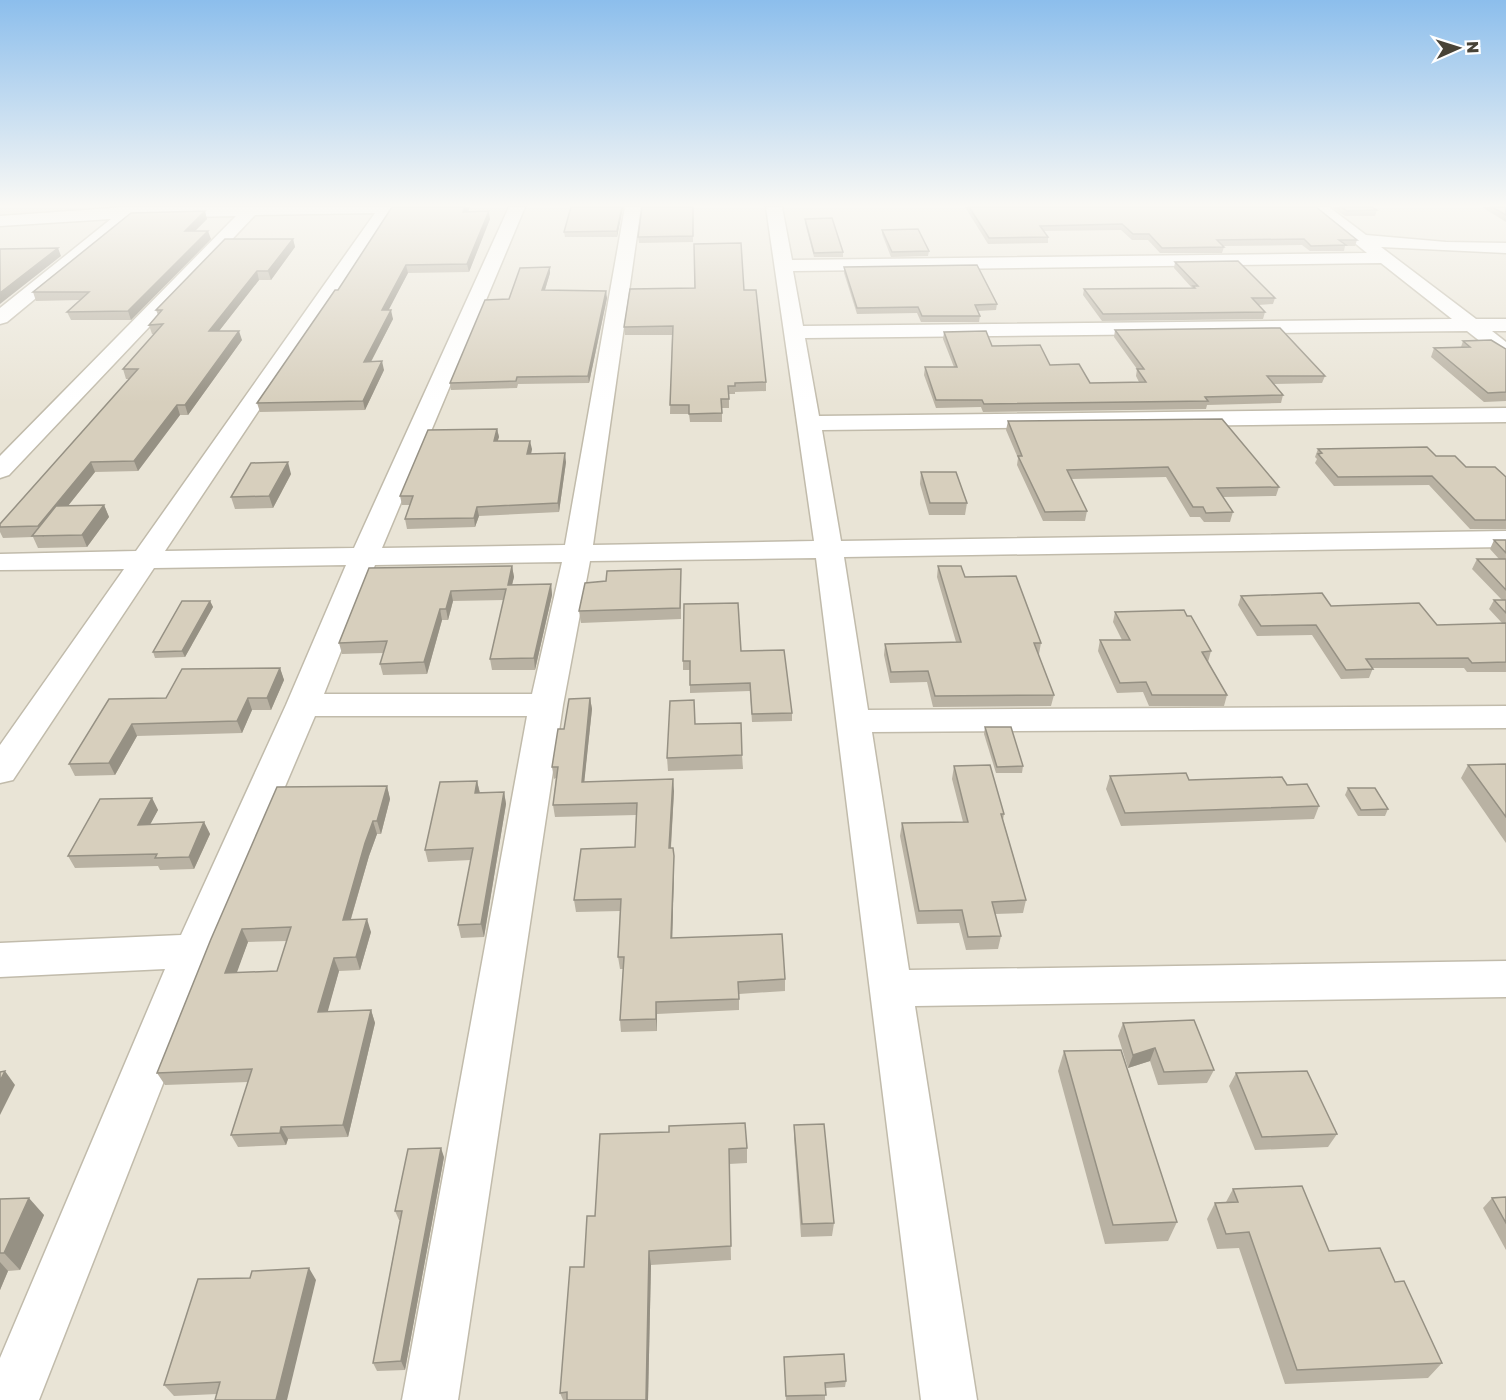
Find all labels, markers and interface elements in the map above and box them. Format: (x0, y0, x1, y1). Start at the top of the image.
north arrow (1428, 18, 1488, 78)
text: N (1463, 41, 1483, 54)

